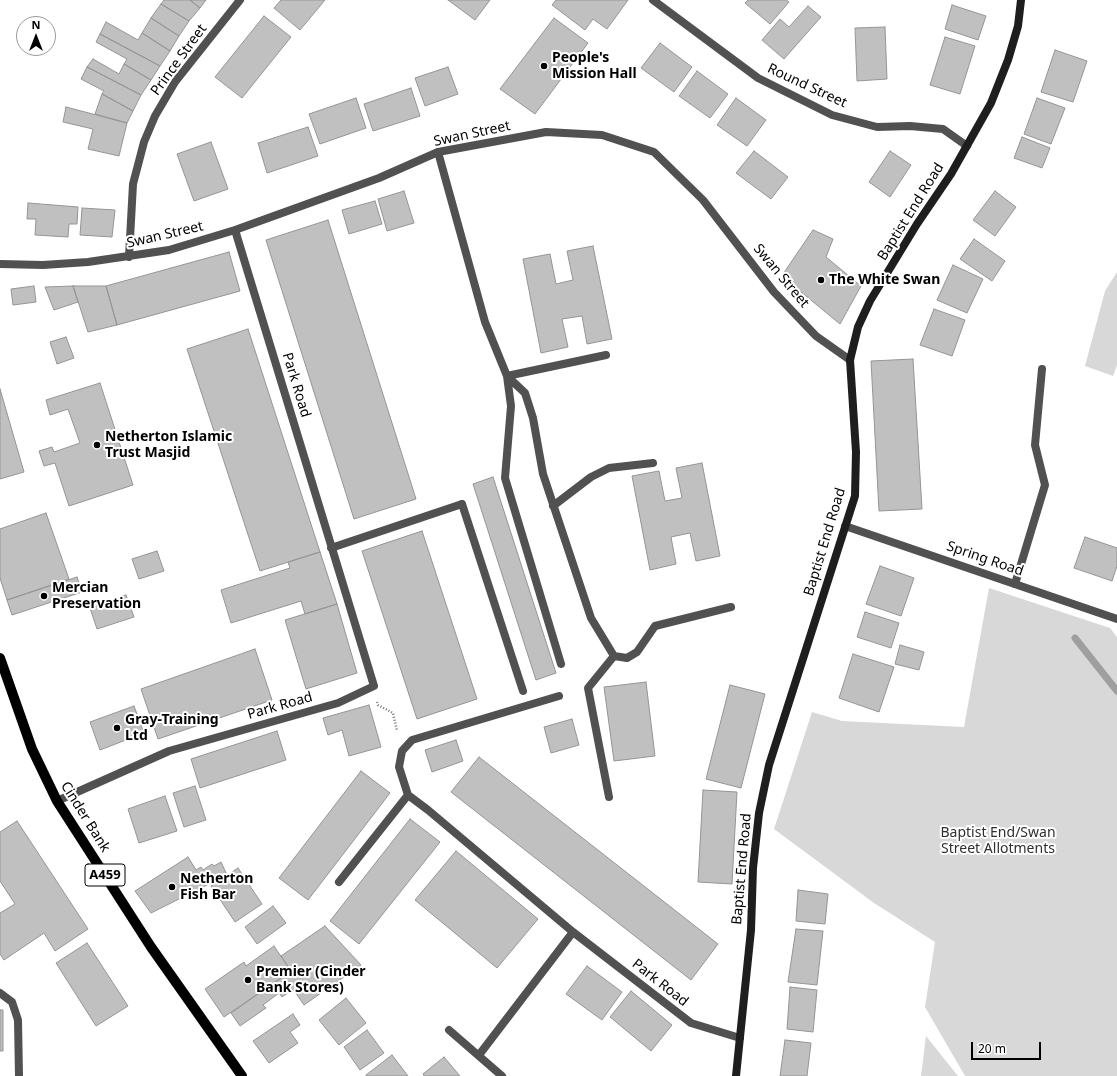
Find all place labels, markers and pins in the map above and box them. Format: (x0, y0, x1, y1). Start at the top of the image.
place label: People's Mission Hall (552, 50, 637, 82)
marker: People's Mission Hall (539, 61, 549, 71)
place label: The White Swan (829, 272, 940, 288)
marker: The White Swan (816, 275, 826, 285)
place label: Netherton Islamic Trust Masjid (105, 429, 232, 462)
marker: Netherton Islamic Trust Masjid (92, 440, 102, 450)
place label: Mercian Preservation (52, 580, 141, 612)
marker: Mercian Preservation (39, 591, 49, 601)
place label: Gray-Training Ltd (125, 712, 219, 744)
marker: Gray-Training Ltd (112, 723, 122, 733)
place label: Netherton Fish Bar (180, 871, 253, 904)
marker: Netherton Fish Bar (167, 882, 177, 892)
place label: Premier (Cinder Bank Stores) (256, 964, 366, 996)
marker: Premier (Cinder Bank Stores) (243, 975, 253, 985)

